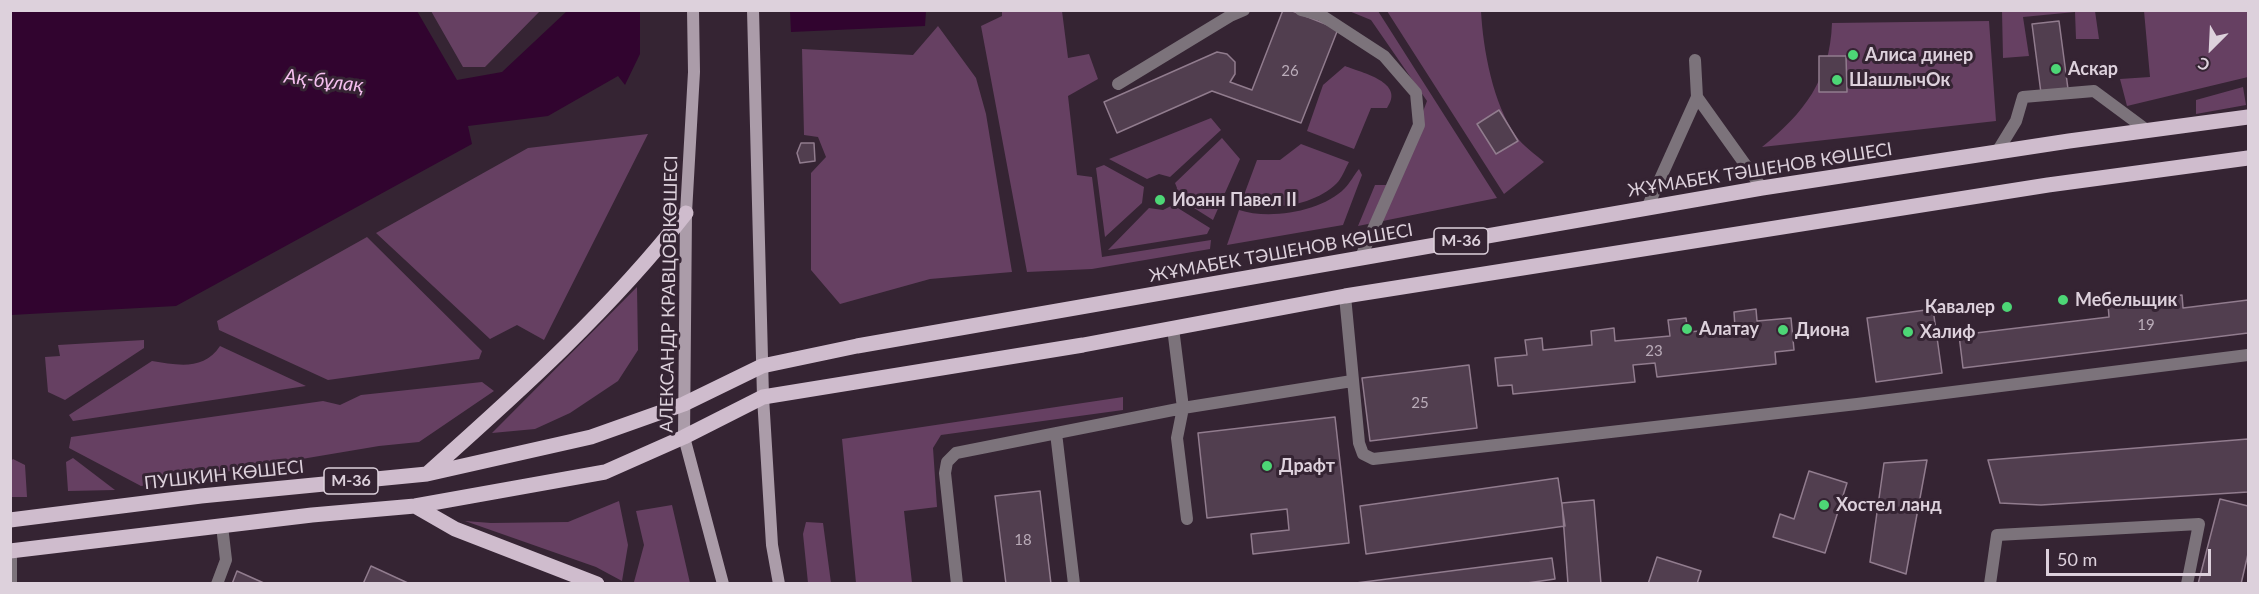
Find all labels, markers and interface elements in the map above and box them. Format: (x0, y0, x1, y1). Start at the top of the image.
north arrow (2181, 18, 2241, 78)
place label: Алиса динер (1865, 44, 1973, 66)
marker: Алиса динер (1846, 48, 1860, 62)
text: С (2195, 54, 2212, 76)
place label: Аскар (2068, 58, 2118, 80)
house number: 26 (1281, 62, 1299, 80)
marker: Аскар (2049, 62, 2063, 76)
water label: Ақ-бұлақ (283, 64, 365, 98)
place label: ШашлычОк (1849, 69, 1950, 91)
marker: ШашлычОк (1830, 73, 1844, 87)
street label: ЖҰМАБЕК ТӘШЕНОВ КӨШЕСІ (1626, 138, 1894, 202)
street label: АЛЕКСАНДР КРАВЦОВ КӨШЕСІ (656, 155, 682, 433)
place label: Иоанн Павел II (1172, 189, 1297, 211)
marker: Иоанн Павел II (1153, 193, 1167, 207)
street label: ЖҰМАБЕК ТӘШЕНОВ КӨШЕСІ (1147, 219, 1415, 287)
road number: M-36 (1434, 228, 1488, 254)
place label: Мебельщик (2075, 289, 2177, 311)
marker: Мебельщик (2056, 293, 2070, 307)
place label: Кавалер (1925, 296, 1995, 318)
marker: Кавалер (2000, 300, 2014, 314)
house number: 19 (2137, 316, 2155, 334)
place label: Алатау (1699, 318, 1759, 340)
place label: Диона (1795, 319, 1850, 341)
place label: Халиф (1920, 321, 1975, 343)
marker: Алатау (1680, 322, 1694, 336)
marker: Диона (1776, 323, 1790, 337)
marker: Халиф (1901, 325, 1915, 339)
house number: 23 (1645, 342, 1663, 360)
house number: 25 (1411, 394, 1429, 412)
place label: Драфт (1279, 455, 1335, 477)
street label: ПУШКИН КӨШЕСІ (143, 456, 305, 494)
marker: Драфт (1260, 459, 1274, 473)
road number: M-36 (324, 468, 378, 494)
place label: Хостел ланд (1836, 494, 1942, 516)
marker: Хостел ланд (1817, 498, 1831, 512)
house number: 18 (1014, 531, 1032, 549)
scale bar (2049, 537, 2214, 575)
text: 50 m (2057, 548, 2097, 570)

